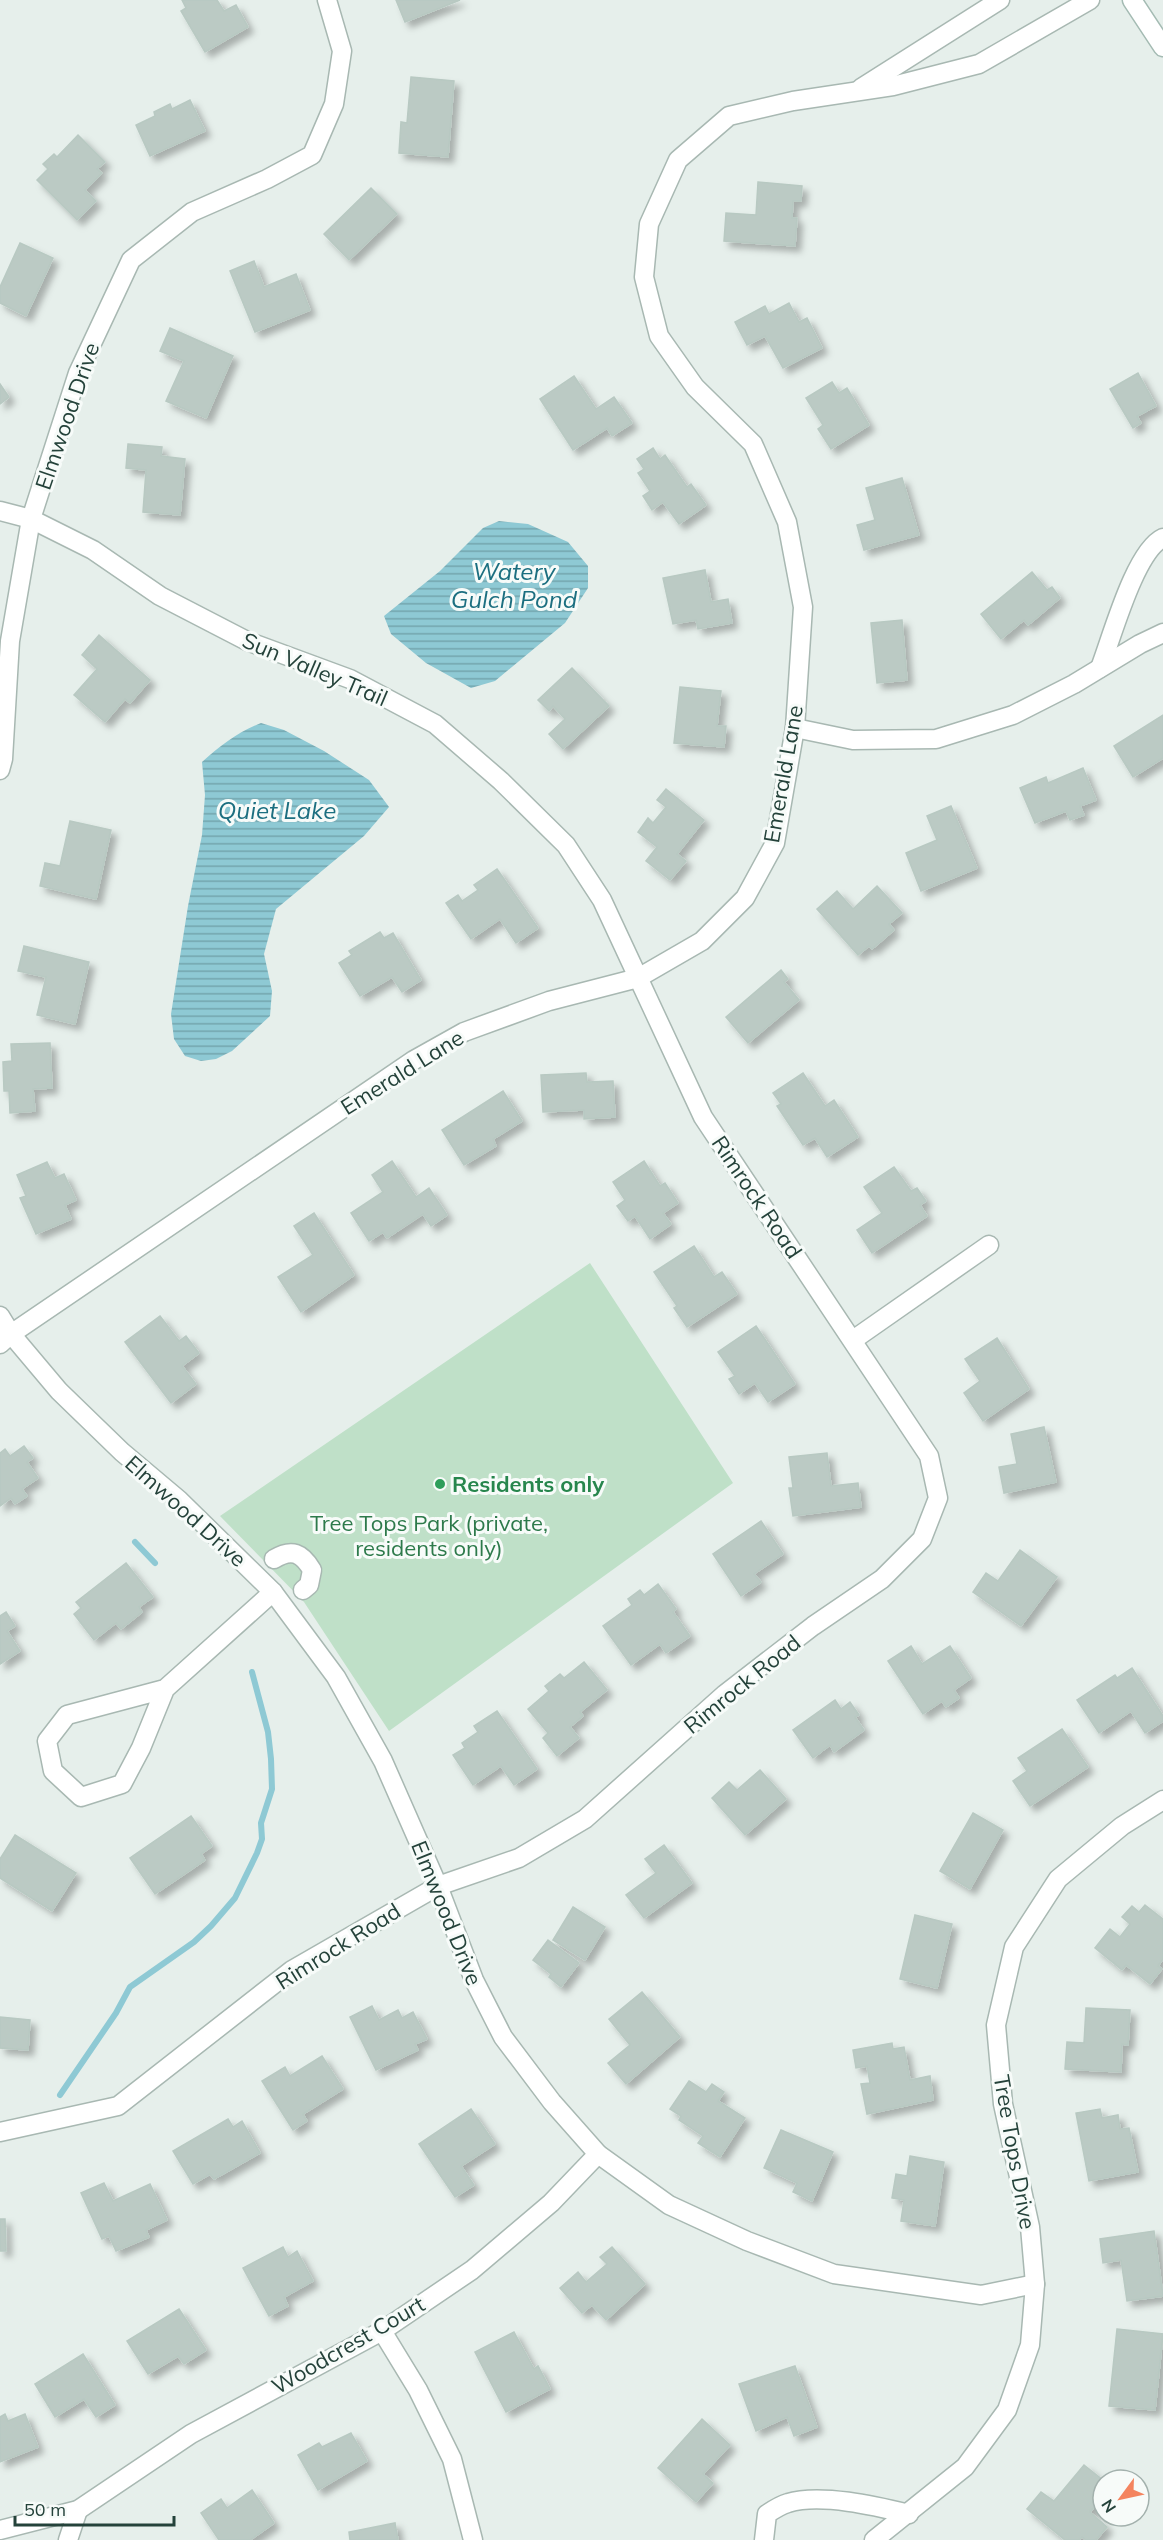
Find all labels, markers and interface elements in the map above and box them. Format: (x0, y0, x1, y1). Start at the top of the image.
street label: Elmwood Drive (29, 339, 105, 493)
water label: Watery Gulch Pond (451, 556, 578, 614)
street label: Sun Valley Trail (238, 626, 392, 712)
street label: Emerald Lane (757, 703, 809, 845)
water label: Quiet Lake (218, 795, 336, 825)
street label: Emerald Lane (335, 1023, 469, 1121)
street label: Rimrock Road (706, 1130, 808, 1264)
street label: Elmwood Drive (120, 1449, 252, 1573)
place label: Residents only (452, 1470, 604, 1498)
marker: Residents only (433, 1477, 447, 1491)
park label: Tree Tops Park (private, residents only) (310, 1509, 548, 1562)
street label: Rimrock Road (678, 1628, 806, 1740)
street label: Elmwood Drive (405, 1837, 489, 1989)
street label: Rimrock Road (270, 1896, 406, 1996)
street label: Tree Tops Drive (988, 2073, 1042, 2231)
street label: Woodcrest Court (266, 2290, 430, 2400)
north arrow (1091, 2468, 1151, 2528)
scale bar (15, 2489, 174, 2527)
text: N (1097, 2496, 1120, 2517)
text: 50 m (24, 2498, 66, 2521)

